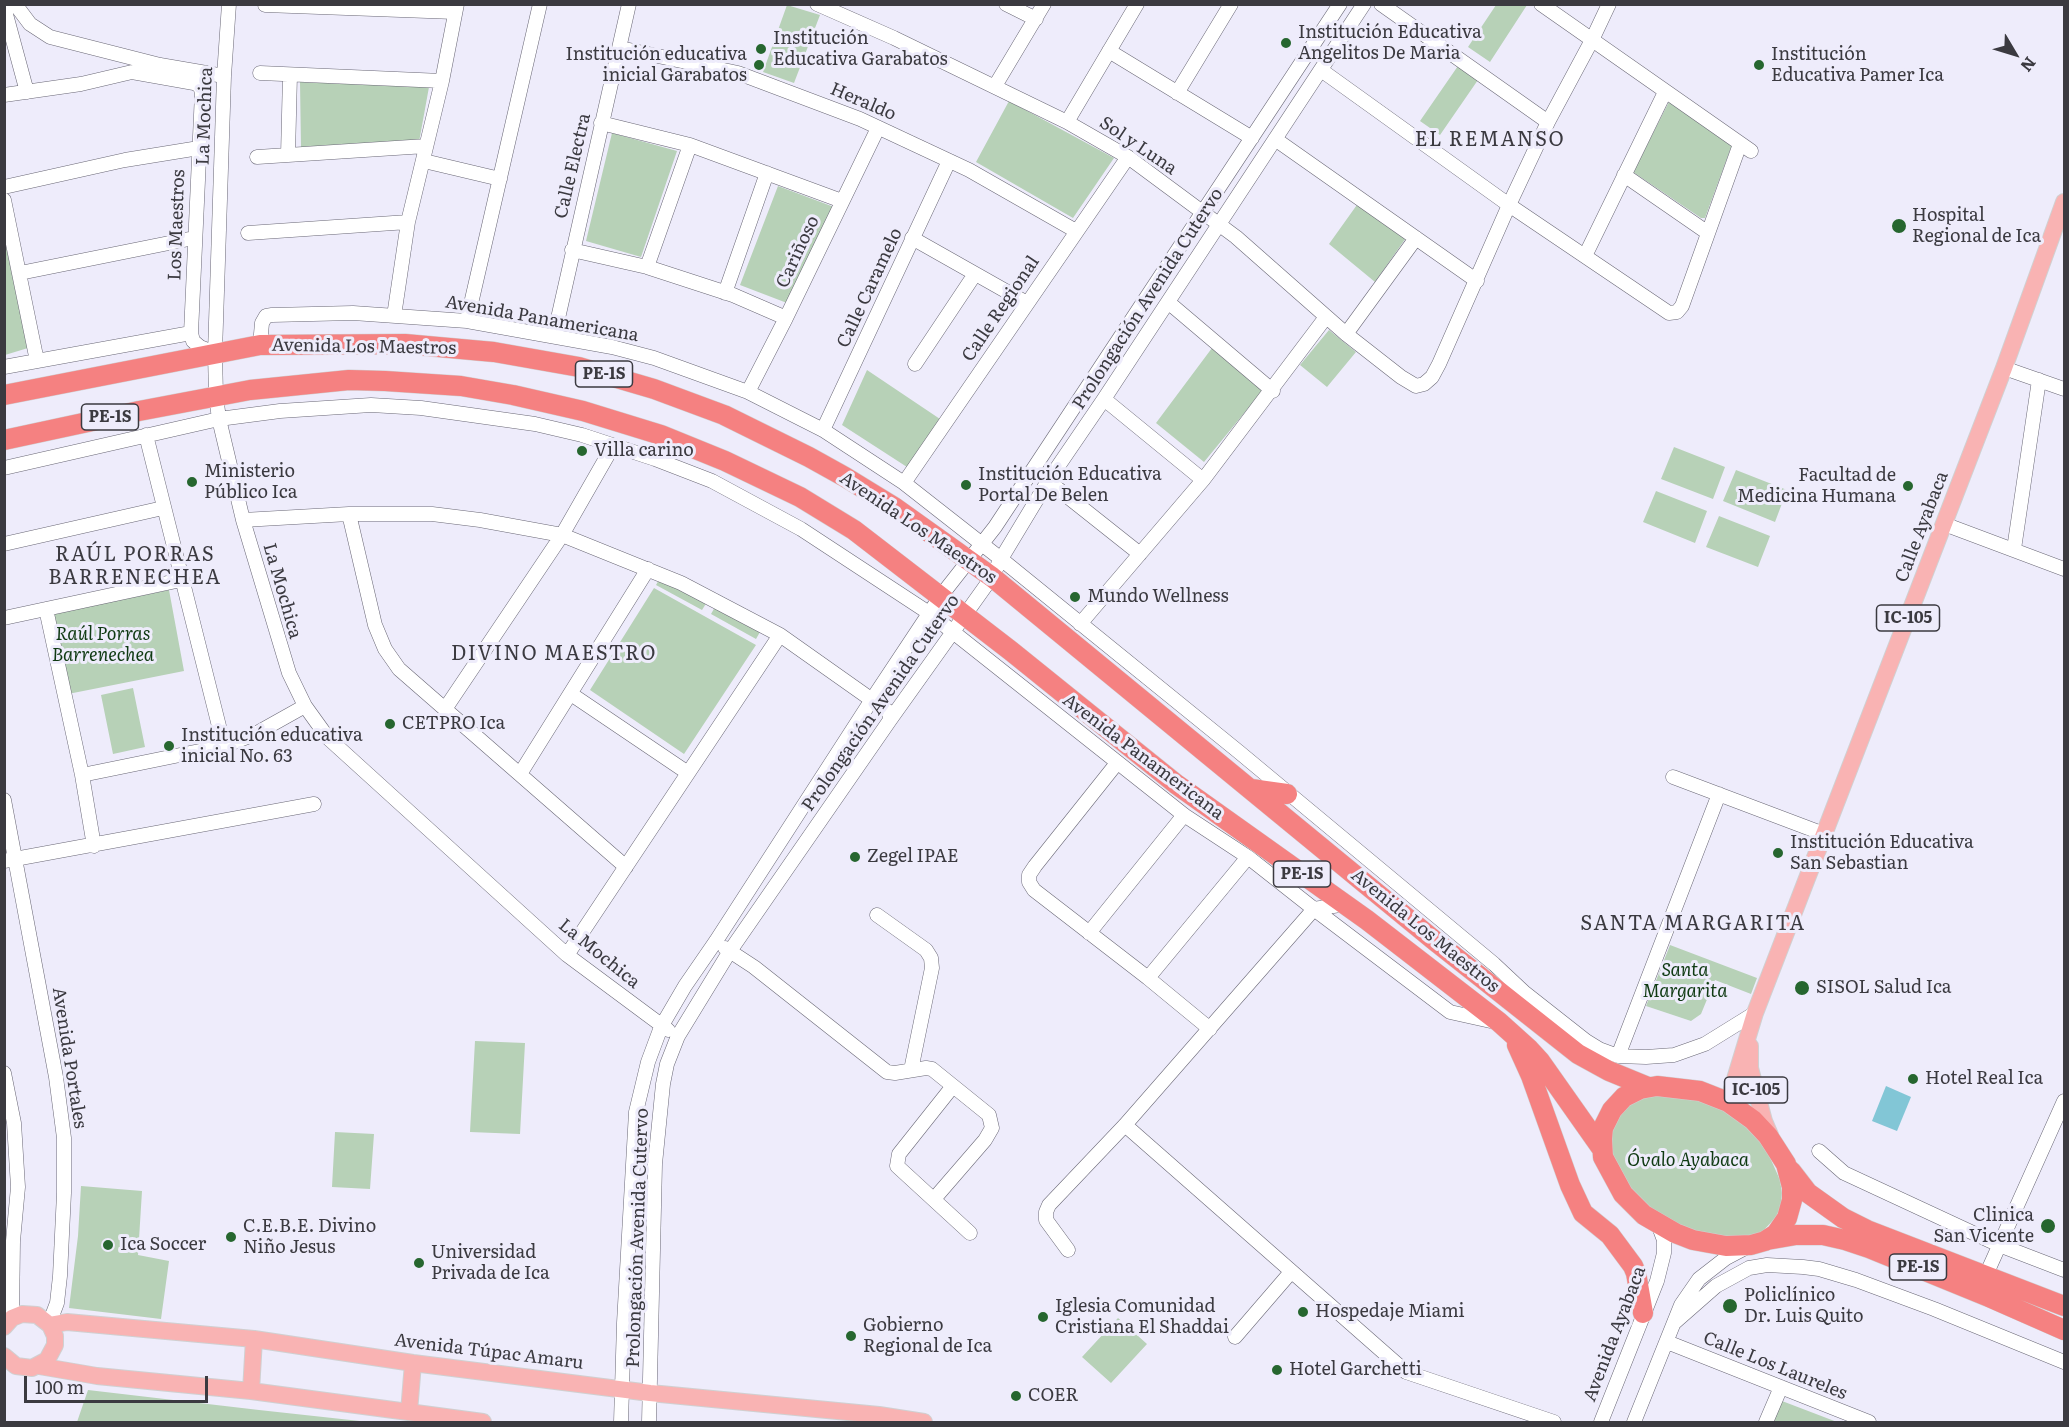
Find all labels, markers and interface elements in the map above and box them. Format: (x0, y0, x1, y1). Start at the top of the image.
place label: Institución Educativa Angelitos De Maria (1298, 22, 1482, 64)
north arrow (1985, 24, 2045, 84)
place label: Institución Educativa Garabatos (773, 28, 948, 70)
marker: Institución Educativa Angelitos De Maria (1279, 36, 1293, 50)
marker: Institución Educativa Garabatos (754, 42, 768, 56)
place label: Institución educativa inicial Garabatos (565, 44, 747, 86)
place label: Institución Educativa Pamer Ica (1771, 44, 1944, 86)
text: N (2016, 52, 2043, 78)
marker: Institución educativa inicial Garabatos (752, 58, 766, 72)
marker: Institución Educativa Pamer Ica (1752, 58, 1766, 72)
street label: La Mochica (192, 66, 218, 166)
street label: Heraldo (827, 78, 899, 126)
street label: Calle Electra (550, 111, 596, 221)
street label: Sol y Luna (1095, 112, 1181, 180)
district label: EL REMANSO (1415, 128, 1565, 152)
street label: Los Maestros (164, 169, 190, 281)
street label: Prolongación Avenida Cutervo (1068, 184, 1228, 414)
place label: Hospital Regional de Ica (1912, 205, 2041, 248)
street label: Cariñoso (772, 212, 824, 292)
marker: Hospital Regional de Ica (1890, 217, 1908, 235)
street label: Calle Caramelo (833, 225, 907, 351)
street label: Calle Regional (958, 252, 1044, 366)
street label: Avenida Panamericana (444, 291, 640, 347)
street label: Avenida Los Maestros (272, 335, 456, 359)
road number: PE-1S (576, 361, 632, 387)
road number: PE-1S (82, 404, 138, 430)
place label: Villa carino (594, 440, 694, 462)
marker: Villa carino (575, 444, 589, 458)
place label: Ministerio Público Ica (204, 461, 297, 504)
place label: Institución Educativa Portal De Belen (978, 464, 1162, 506)
place label: Facultad de Medicina Humana (1737, 465, 1896, 508)
street label: Avenida Los Maestros (835, 467, 1001, 589)
street label: Calle Ayabaca (1891, 469, 1953, 585)
marker: Ministerio Público Ica (185, 475, 199, 489)
marker: Institución Educativa Portal De Belen (959, 478, 973, 492)
marker: Facultad de Medicina Humana (1901, 479, 1915, 493)
street label: La Mochica (258, 541, 306, 641)
district label: RAÚL PORRAS BARRENECHEA (48, 543, 222, 590)
place label: Mundo Wellness (1087, 586, 1229, 608)
street label: Prolongación Avenida Cutervo (798, 590, 964, 816)
marker: Mundo Wellness (1068, 590, 1082, 604)
road number: IC-105 (1876, 605, 1940, 631)
park label: Raúl Porras Barrenechea (52, 624, 154, 666)
district label: DIVINO MAESTRO (451, 642, 657, 666)
street label: Avenida Panamericana (1058, 689, 1228, 825)
place label: CETPRO Ica (402, 713, 505, 735)
marker: CETPRO Ica (383, 717, 397, 731)
place label: Institución educativa inicial No. 63 (181, 725, 363, 768)
marker: Institución educativa inicial No. 63 (162, 739, 176, 753)
place label: Institución Educativa San Sebastian (1790, 832, 1974, 874)
place label: Zegel IPAE (867, 846, 958, 868)
marker: Institución Educativa San Sebastian (1771, 846, 1785, 860)
marker: Zegel IPAE (848, 850, 862, 864)
road number: PE-1S (1274, 861, 1330, 887)
street label: Avenida Los Maestros (1346, 865, 1504, 997)
district label: SANTA MARGARITA (1580, 912, 1806, 936)
street label: La Mochica (554, 915, 644, 993)
park label: Santa Margarita (1643, 960, 1727, 1002)
place label: SISOL Salud Ica (1816, 977, 1952, 999)
marker: SISOL Salud Ica (1793, 979, 1811, 997)
street label: Avenida Portales (47, 986, 91, 1130)
place label: Hotel Real Ica (1925, 1068, 2043, 1090)
marker: Hotel Real Ica (1906, 1072, 1920, 1086)
road number: IC-105 (1724, 1077, 1788, 1103)
street label: Prolongación Avenida Cutervo (623, 1108, 653, 1368)
park label: Óvalo Ayabaca (1627, 1150, 1749, 1172)
place label: Clinica San Vicente (1933, 1205, 2034, 1248)
place label: C.E.B.E. Divino Niño Jesus (243, 1216, 376, 1258)
marker: Clinica San Vicente (2039, 1217, 2057, 1235)
marker: C.E.B.E. Divino Niño Jesus (224, 1230, 238, 1244)
place label: Ica Soccer (120, 1234, 206, 1256)
marker: Ica Soccer (101, 1238, 115, 1252)
place label: Universidad Privada de Ica (431, 1242, 550, 1284)
road number: PE-1S (1890, 1254, 1946, 1280)
marker: Universidad Privada de Ica (412, 1256, 426, 1270)
street label: Avenida Ayabaca (1579, 1263, 1651, 1405)
place label: Policlínico Dr. Luis Quito (1744, 1285, 1864, 1328)
place label: Iglesia Comunidad Cristiana El Shaddai (1055, 1296, 1229, 1338)
marker: Policlínico Dr. Luis Quito (1721, 1297, 1739, 1315)
place label: Hospedaje Miami (1315, 1301, 1465, 1323)
marker: Hospedaje Miami (1296, 1305, 1310, 1319)
marker: Iglesia Comunidad Cristiana El Shaddai (1036, 1310, 1050, 1324)
place label: Gobierno Regional de Ica (863, 1315, 992, 1358)
street label: Calle Los Laureles (1700, 1327, 1850, 1405)
marker: Gobierno Regional de Ica (844, 1329, 858, 1343)
street label: Avenida Túpac Amaru (393, 1330, 585, 1374)
place label: Hotel Garchetti (1289, 1359, 1422, 1381)
marker: Hotel Garchetti (1270, 1363, 1284, 1377)
scale bar (27, 1364, 212, 1402)
text: 100 m (35, 1373, 84, 1400)
place label: COER (1028, 1385, 1079, 1407)
marker: COER (1009, 1389, 1023, 1403)

